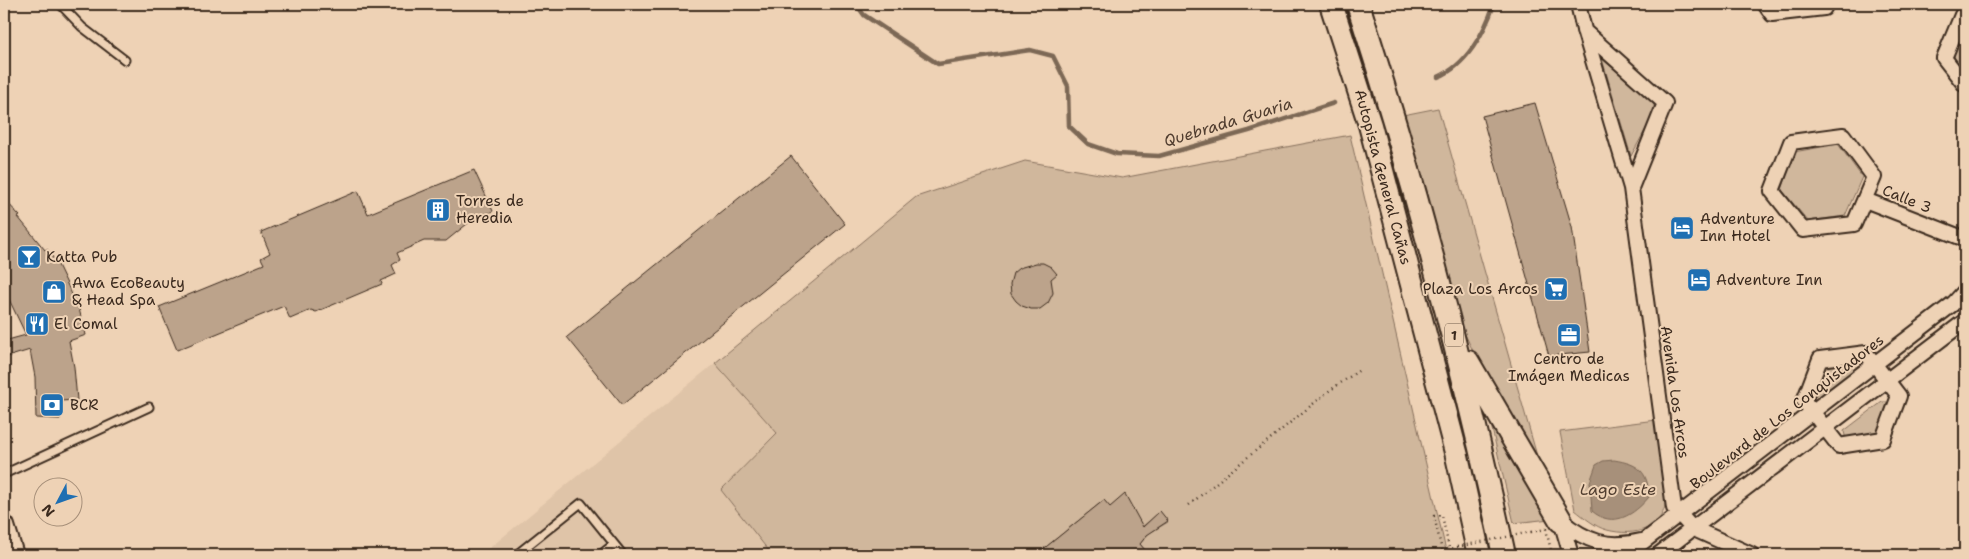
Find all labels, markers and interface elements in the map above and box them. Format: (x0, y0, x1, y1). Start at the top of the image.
street label: Autopista General Cañas (1350, 87, 1416, 267)
water label: Quebrada Guaria (1161, 92, 1295, 152)
street label: Calle 3 (1879, 180, 1935, 218)
place label: Torres de Heredia (456, 191, 524, 228)
building icon: Torres de Heredia (425, 197, 451, 223)
place label: Adventure Inn Hotel (1700, 209, 1775, 246)
hotel icon: Adventure Inn Hotel (1669, 215, 1695, 241)
bar icon: Katta Pub (16, 244, 42, 270)
place label: Katta Pub (46, 247, 117, 267)
hotel icon: Adventure Inn (1686, 267, 1712, 293)
place label: Adventure Inn (1716, 270, 1822, 290)
place label: Awa EcoBeauty & Head Spa (72, 273, 185, 310)
supermarket icon: Plaza Los Arcos (1543, 276, 1569, 302)
shop icon: Awa EcoBeauty & Head Spa (41, 279, 67, 305)
place label: Plaza Los Arcos (1423, 279, 1538, 299)
restaurant icon: El Comal (24, 311, 50, 337)
place label: El Comal (54, 314, 118, 334)
office icon: Centro de Imágen Medicas (1556, 322, 1582, 348)
road number: 1 (1445, 324, 1463, 346)
street label: Avenida Los Arcos (1656, 324, 1694, 460)
street label: Boulevard de Los Conquistadores (1686, 330, 1888, 494)
place label: Centro de Imágen Medicas (1508, 349, 1630, 386)
bank icon: BCR (39, 392, 65, 418)
place label: BCR (70, 395, 98, 415)
north arrow (32, 476, 82, 526)
water label: Lago Este (1580, 479, 1656, 500)
text: N (38, 500, 59, 521)

